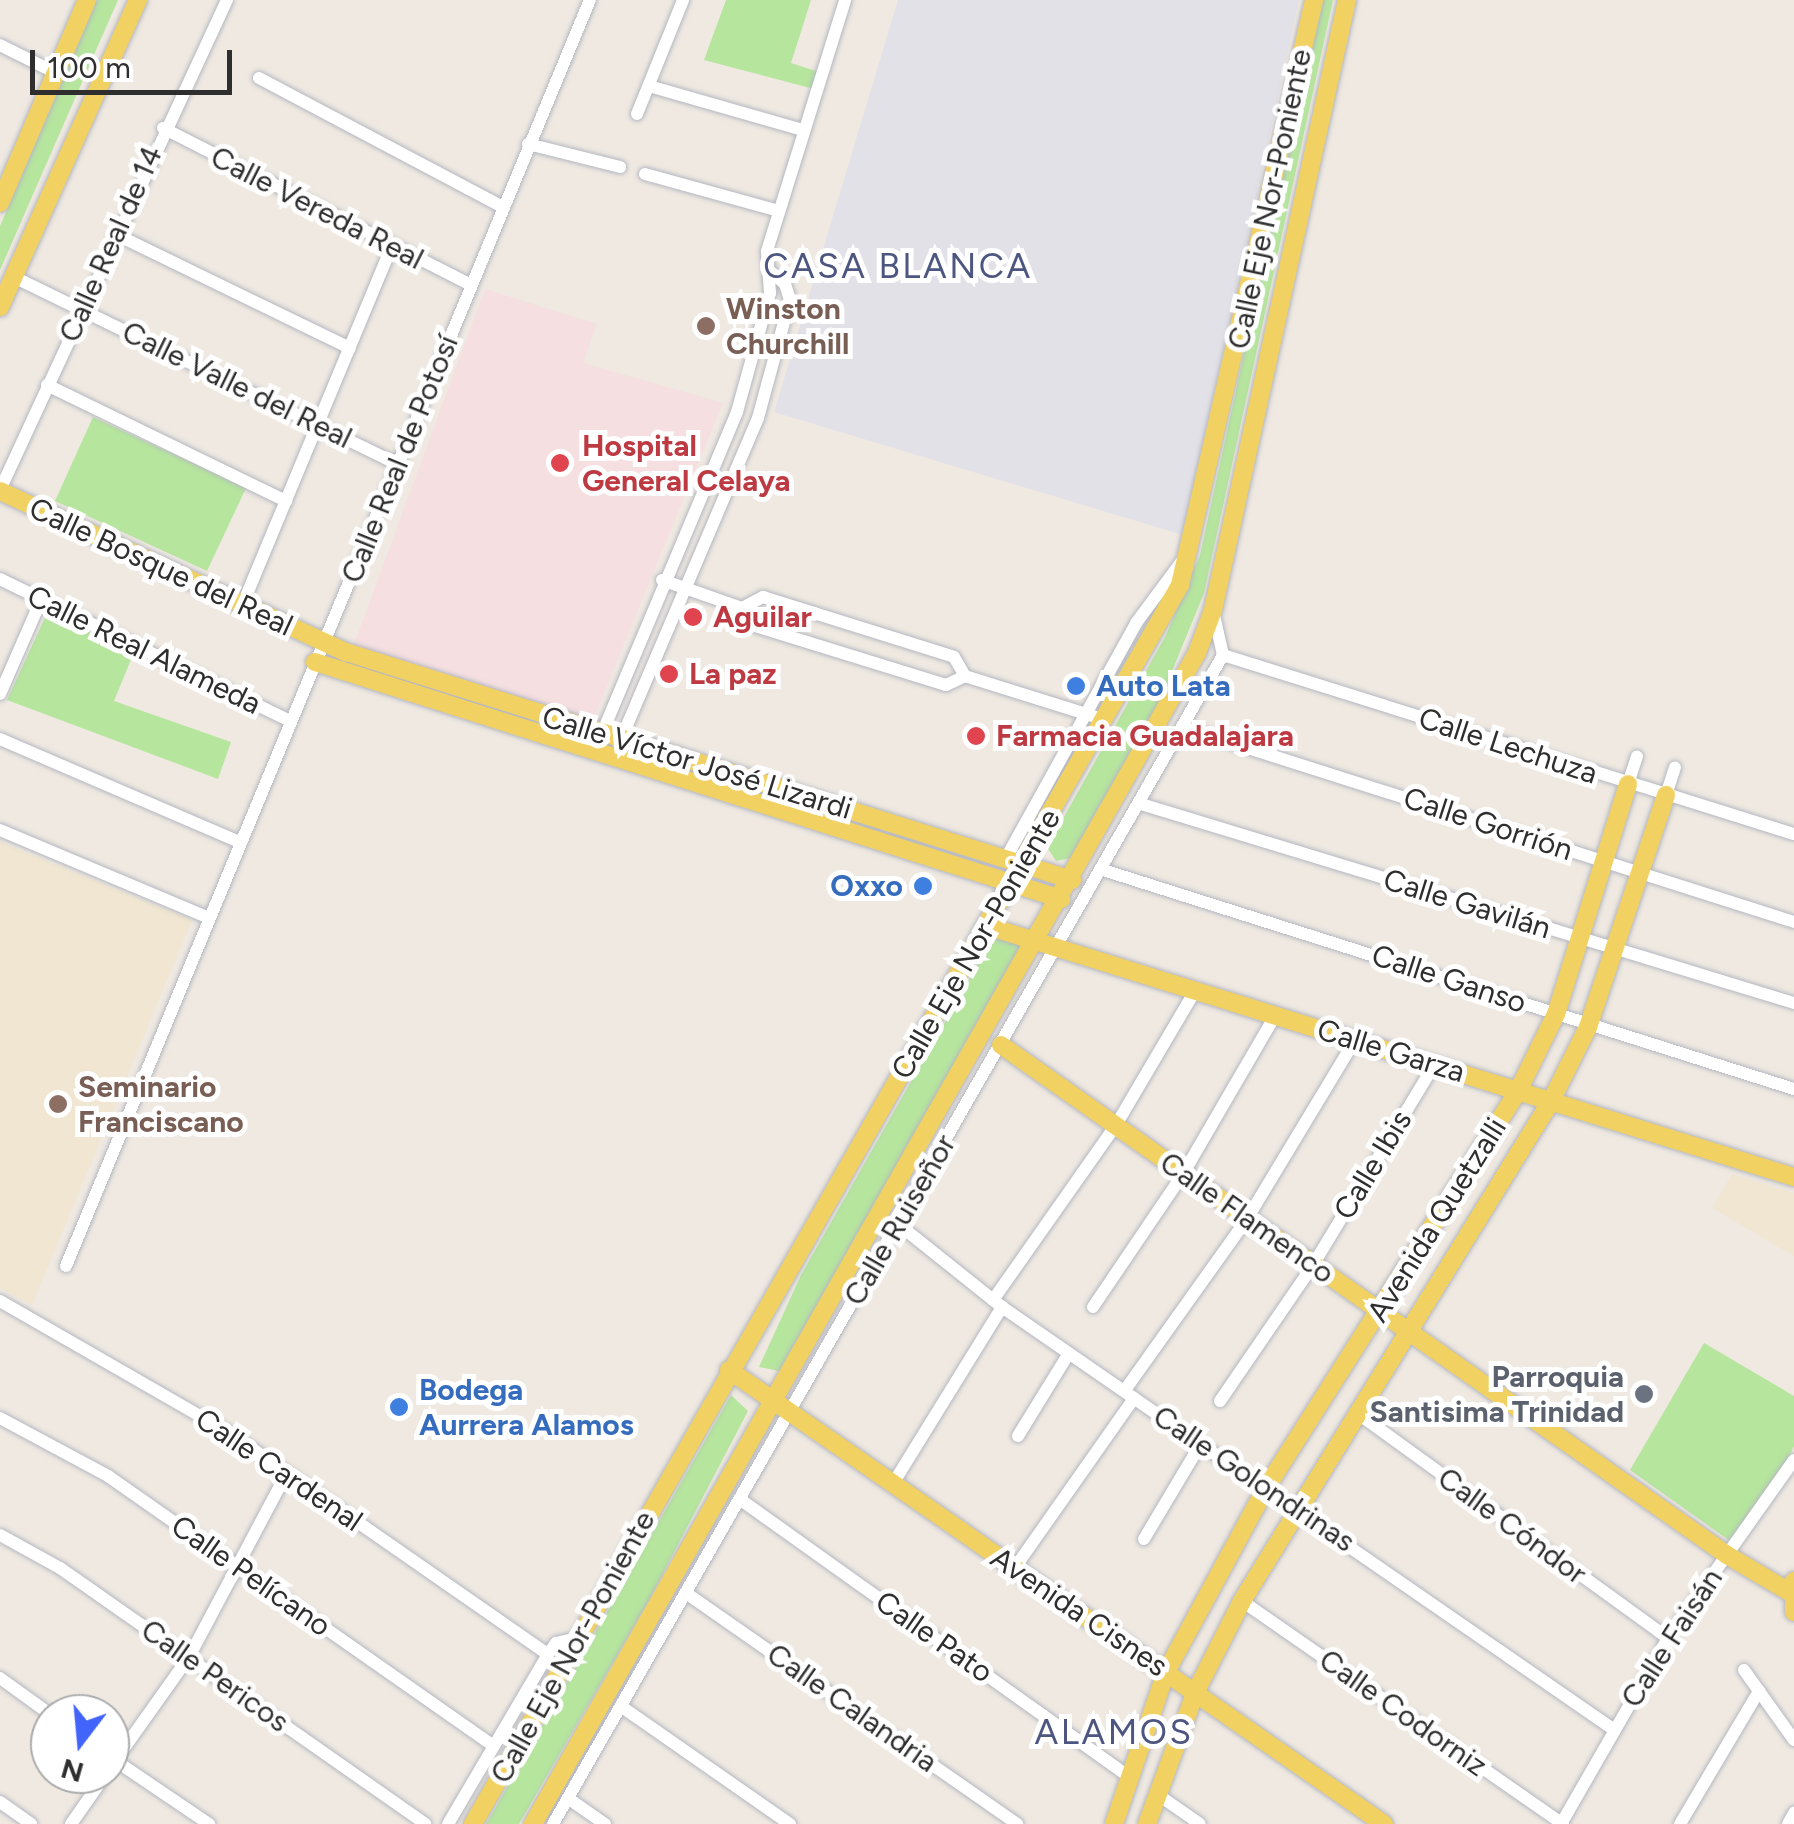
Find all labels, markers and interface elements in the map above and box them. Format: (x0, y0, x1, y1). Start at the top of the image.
scale bar (35, 30, 238, 92)
street label: Calle Eje Nor-Poniente (1221, 46, 1319, 352)
text: 100 m (47, 49, 131, 86)
street label: Calle Vereda Real (205, 139, 429, 277)
street label: Calle Real de 14 (52, 140, 170, 348)
district label: CASA BLANCA (763, 245, 1033, 287)
place label: Winston Churchill (726, 291, 849, 362)
street label: Calle Valle del Real (116, 314, 358, 456)
marker: Winston Churchill (695, 315, 717, 337)
street label: Calle Real de Potosí (334, 330, 466, 588)
place label: Hospital General Celaya (582, 428, 791, 498)
marker: Hospital General Celaya (547, 450, 573, 476)
street label: Calle Bosque del Real (24, 490, 298, 644)
street label: Calle Real Alameda (21, 578, 267, 722)
place label: Aguilar (713, 599, 812, 635)
marker: Aguilar (682, 606, 704, 628)
place label: La paz (689, 656, 777, 692)
marker: La paz (658, 663, 680, 685)
place label: Auto Lata (1096, 668, 1231, 704)
marker: Auto Lata (1065, 675, 1087, 697)
street label: Calle Víctor José Lizardi (538, 699, 856, 827)
street label: Calle Lechuza (1414, 700, 1602, 792)
place label: Farmacia Guadalajara (996, 718, 1294, 754)
marker: Farmacia Guadalajara (965, 725, 987, 747)
street label: Calle Gorrión (1399, 780, 1577, 868)
street label: Calle Eje Nor-Poniente (884, 803, 1068, 1085)
street label: Calle Gavilán (1379, 862, 1555, 946)
place label: Oxxo (830, 868, 903, 904)
marker: Oxxo (912, 875, 934, 897)
street label: Calle Ganso (1367, 937, 1531, 1021)
street label: Calle Garza (1313, 1012, 1469, 1090)
place label: Seminario Franciscano (78, 1069, 244, 1140)
marker: Seminario Franciscano (47, 1093, 69, 1115)
street label: Calle Ibis (1327, 1104, 1419, 1226)
street label: Avenida Quetzalli (1360, 1111, 1514, 1329)
street label: Calle Ruiseñor (837, 1128, 963, 1312)
street label: Calle Flamenco (1153, 1145, 1341, 1291)
place label: Parroquia Santisima Trinidad (1370, 1359, 1624, 1430)
place label: Bodega Aurrera Alamos (419, 1372, 634, 1442)
marker: Parroquia Santisima Trinidad (1633, 1383, 1655, 1405)
marker: Bodega Aurrera Alamos (388, 1396, 410, 1418)
street label: Calle Golondrinas (1146, 1398, 1362, 1560)
street label: Calle Cardenal (189, 1401, 369, 1539)
street label: Calle Cóndor (1431, 1460, 1593, 1592)
street label: Calle Eje Nor-Poniente (483, 1505, 663, 1789)
street label: Calle Pelícano (164, 1508, 338, 1644)
street label: Avenida Cisnes (984, 1540, 1174, 1684)
street label: Calle Faisán (1614, 1562, 1730, 1714)
street label: Calle Pato (868, 1584, 1000, 1690)
street label: Calle Pericos (134, 1612, 296, 1740)
street label: Calle Calandria (760, 1636, 944, 1780)
street label: Calle Codorniz (1312, 1642, 1494, 1784)
north arrow (30, 1694, 130, 1794)
district label: ALAMOS (1035, 1711, 1193, 1753)
text: N (57, 1752, 87, 1790)

